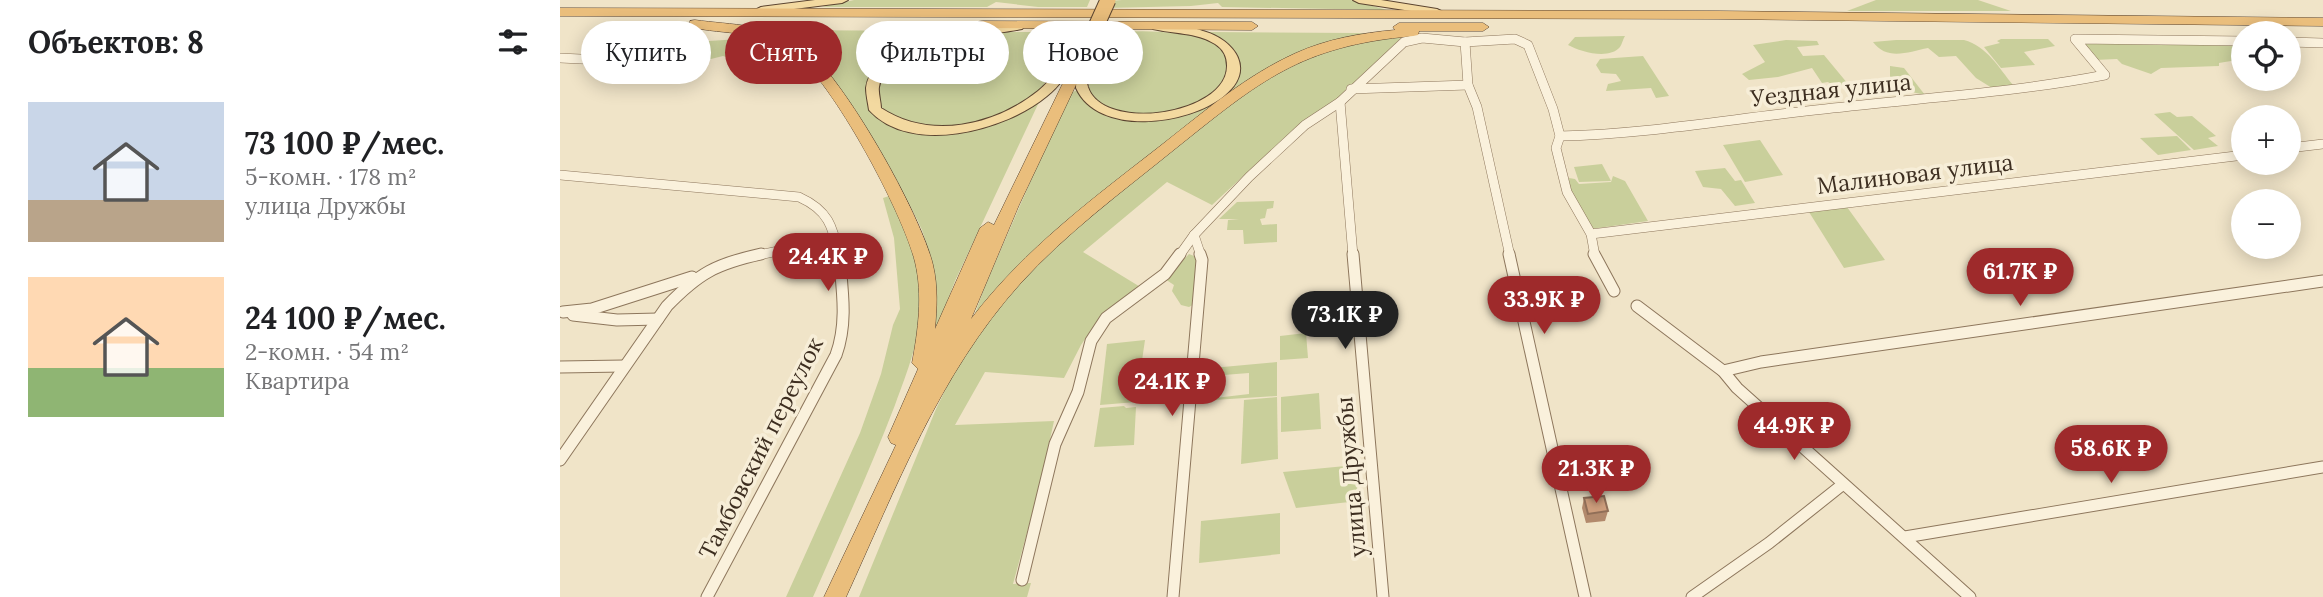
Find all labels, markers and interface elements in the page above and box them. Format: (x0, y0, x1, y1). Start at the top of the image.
chip: Купить (581, 21, 711, 84)
chip: Снять (725, 21, 842, 84)
chip: Фильтры (856, 21, 1009, 84)
chip: Новое (1023, 21, 1143, 84)
map controls (2231, 21, 2301, 259)
button: locate (2231, 21, 2301, 91)
text: Объектов: 8 (28, 23, 204, 61)
icon: filters (494, 23, 532, 61)
street label: Уездная улица (1748, 67, 1913, 112)
button: + (2231, 105, 2301, 175)
text: 73 100 ₽/мес. (245, 124, 444, 162)
icon: home (84, 130, 168, 214)
street label: Малиновая улица (1815, 147, 2015, 200)
text: 5-комн. · 178 m² (245, 162, 417, 191)
button: − (2231, 189, 2301, 259)
text: улица Дружбы (245, 191, 406, 220)
pin: 24.4K ₽ (763, 233, 893, 293)
text: 24.4K ₽ (788, 241, 868, 270)
pin: 61.7K ₽ (1955, 248, 2085, 308)
text: 61.7K ₽ (1983, 256, 2057, 285)
pin: 33.9K ₽ (1479, 276, 1609, 336)
text: 33.9K ₽ (1503, 284, 1585, 313)
pin: 73.1K ₽ (1280, 292, 1410, 351)
text: 24 100 ₽/мес. (245, 299, 446, 337)
text: 73.1K ₽ (1307, 299, 1383, 328)
icon: home (84, 305, 168, 389)
street label: Тамбовский переулок (692, 332, 829, 563)
text: 2-комн. · 54 m² (245, 337, 409, 366)
pin: 24.1K ₽ (1107, 358, 1237, 418)
text: Квартира (245, 366, 350, 395)
text: 24.1K ₽ (1134, 366, 1210, 395)
street label: улица Дружбы (1329, 395, 1372, 559)
pin: 44.9K ₽ (1729, 402, 1859, 462)
text: 44.9K ₽ (1754, 410, 1834, 439)
pin: 58.6K ₽ (2046, 426, 2176, 485)
text: 58.6K ₽ (2071, 433, 2151, 462)
pin: 21.3K ₽ (1531, 446, 1661, 505)
text: 21.3K ₽ (1558, 453, 1634, 482)

